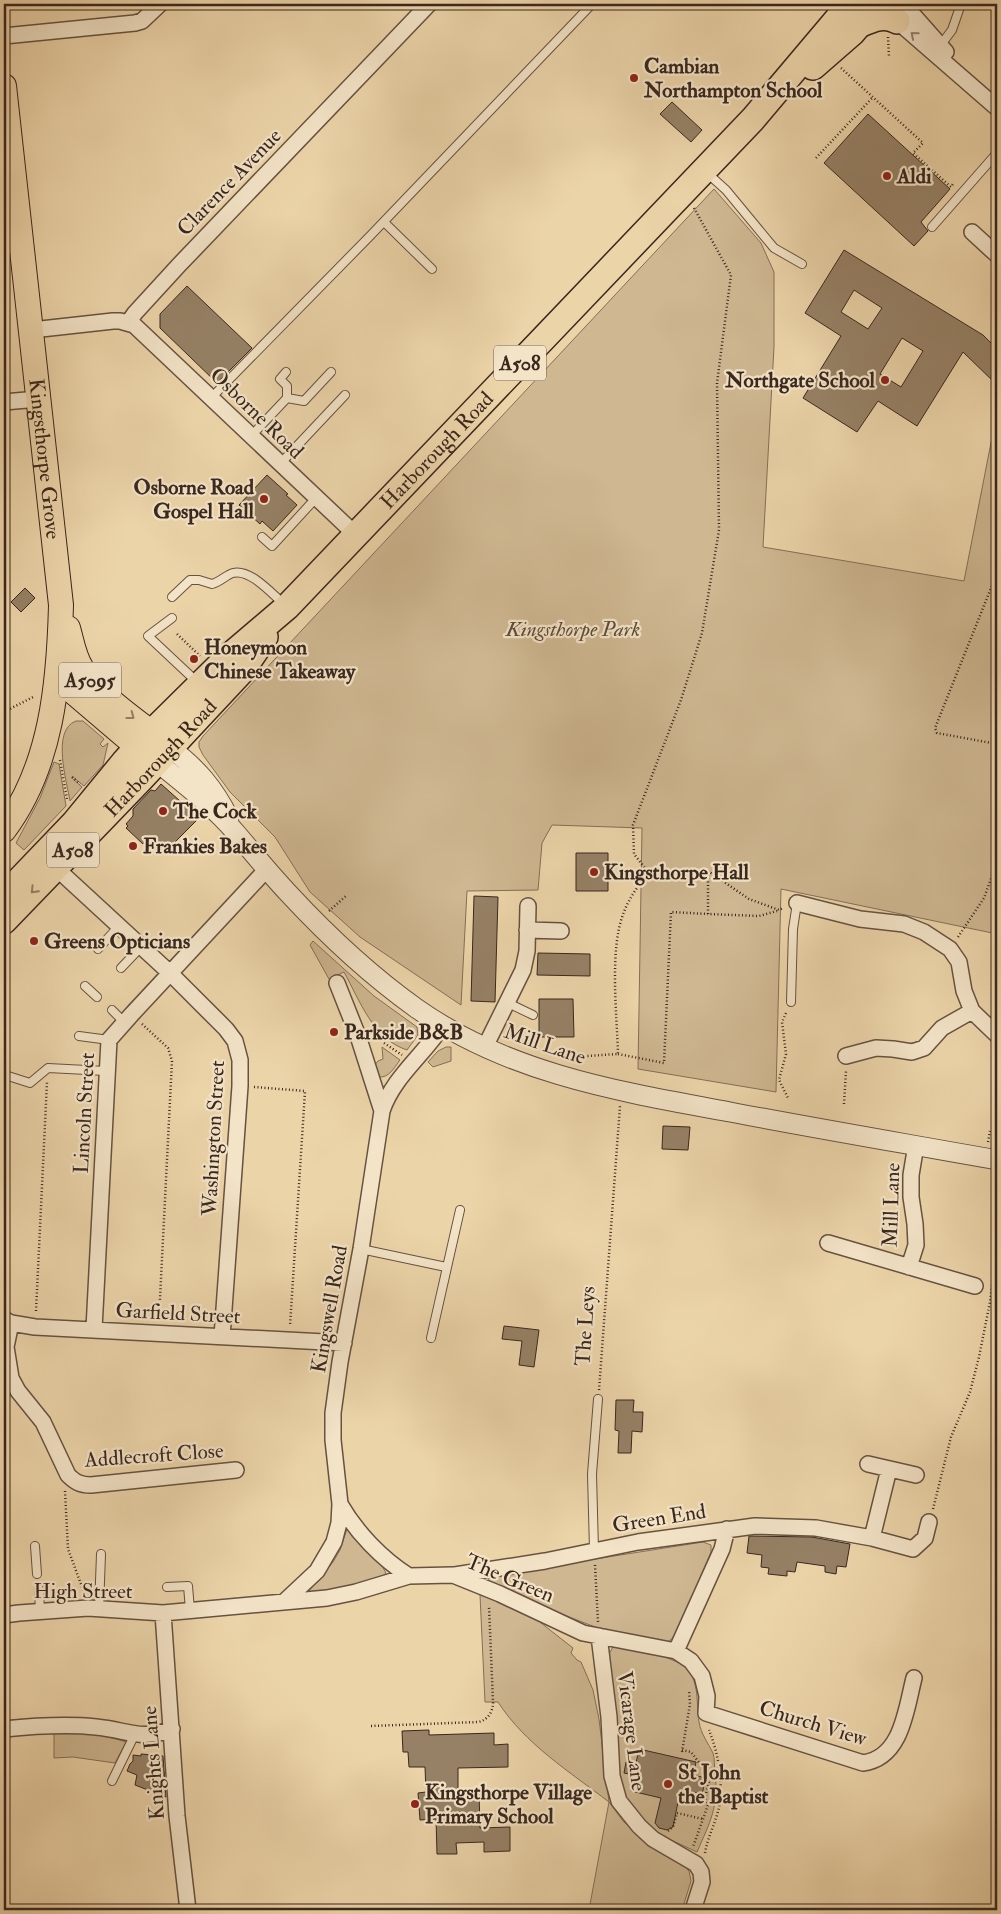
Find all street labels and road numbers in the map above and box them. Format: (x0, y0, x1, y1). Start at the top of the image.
street label: Clarence Avenue (171, 123, 288, 242)
road number: A508 (494, 346, 546, 380)
street label: Osborne Road (204, 362, 310, 465)
street label: Kingsthorpe Grove (22, 377, 67, 541)
street label: Harborough Road (375, 386, 500, 515)
road number: A5095 (59, 662, 121, 698)
street label: Harborough Road (99, 693, 223, 823)
road number: A508 (47, 832, 99, 868)
street label: Mill Lane (500, 1018, 589, 1071)
street label: Lincoln Street (68, 1052, 101, 1174)
street label: Washington Street (196, 1059, 231, 1218)
street label: Mill Lane (877, 1162, 906, 1248)
street label: Kingswell Road (305, 1242, 354, 1375)
street label: The Leys (569, 1285, 602, 1367)
street label: Garfield Street (115, 1297, 241, 1330)
street label: Addlecroft Close (83, 1437, 225, 1474)
street label: Green End (610, 1498, 708, 1539)
street label: The Green (461, 1548, 558, 1609)
street label: High Street (33, 1578, 133, 1605)
street label: Vicarage Lane (611, 1669, 652, 1793)
street label: Church View (756, 1694, 871, 1753)
street label: Knights Lane (136, 1705, 171, 1821)

